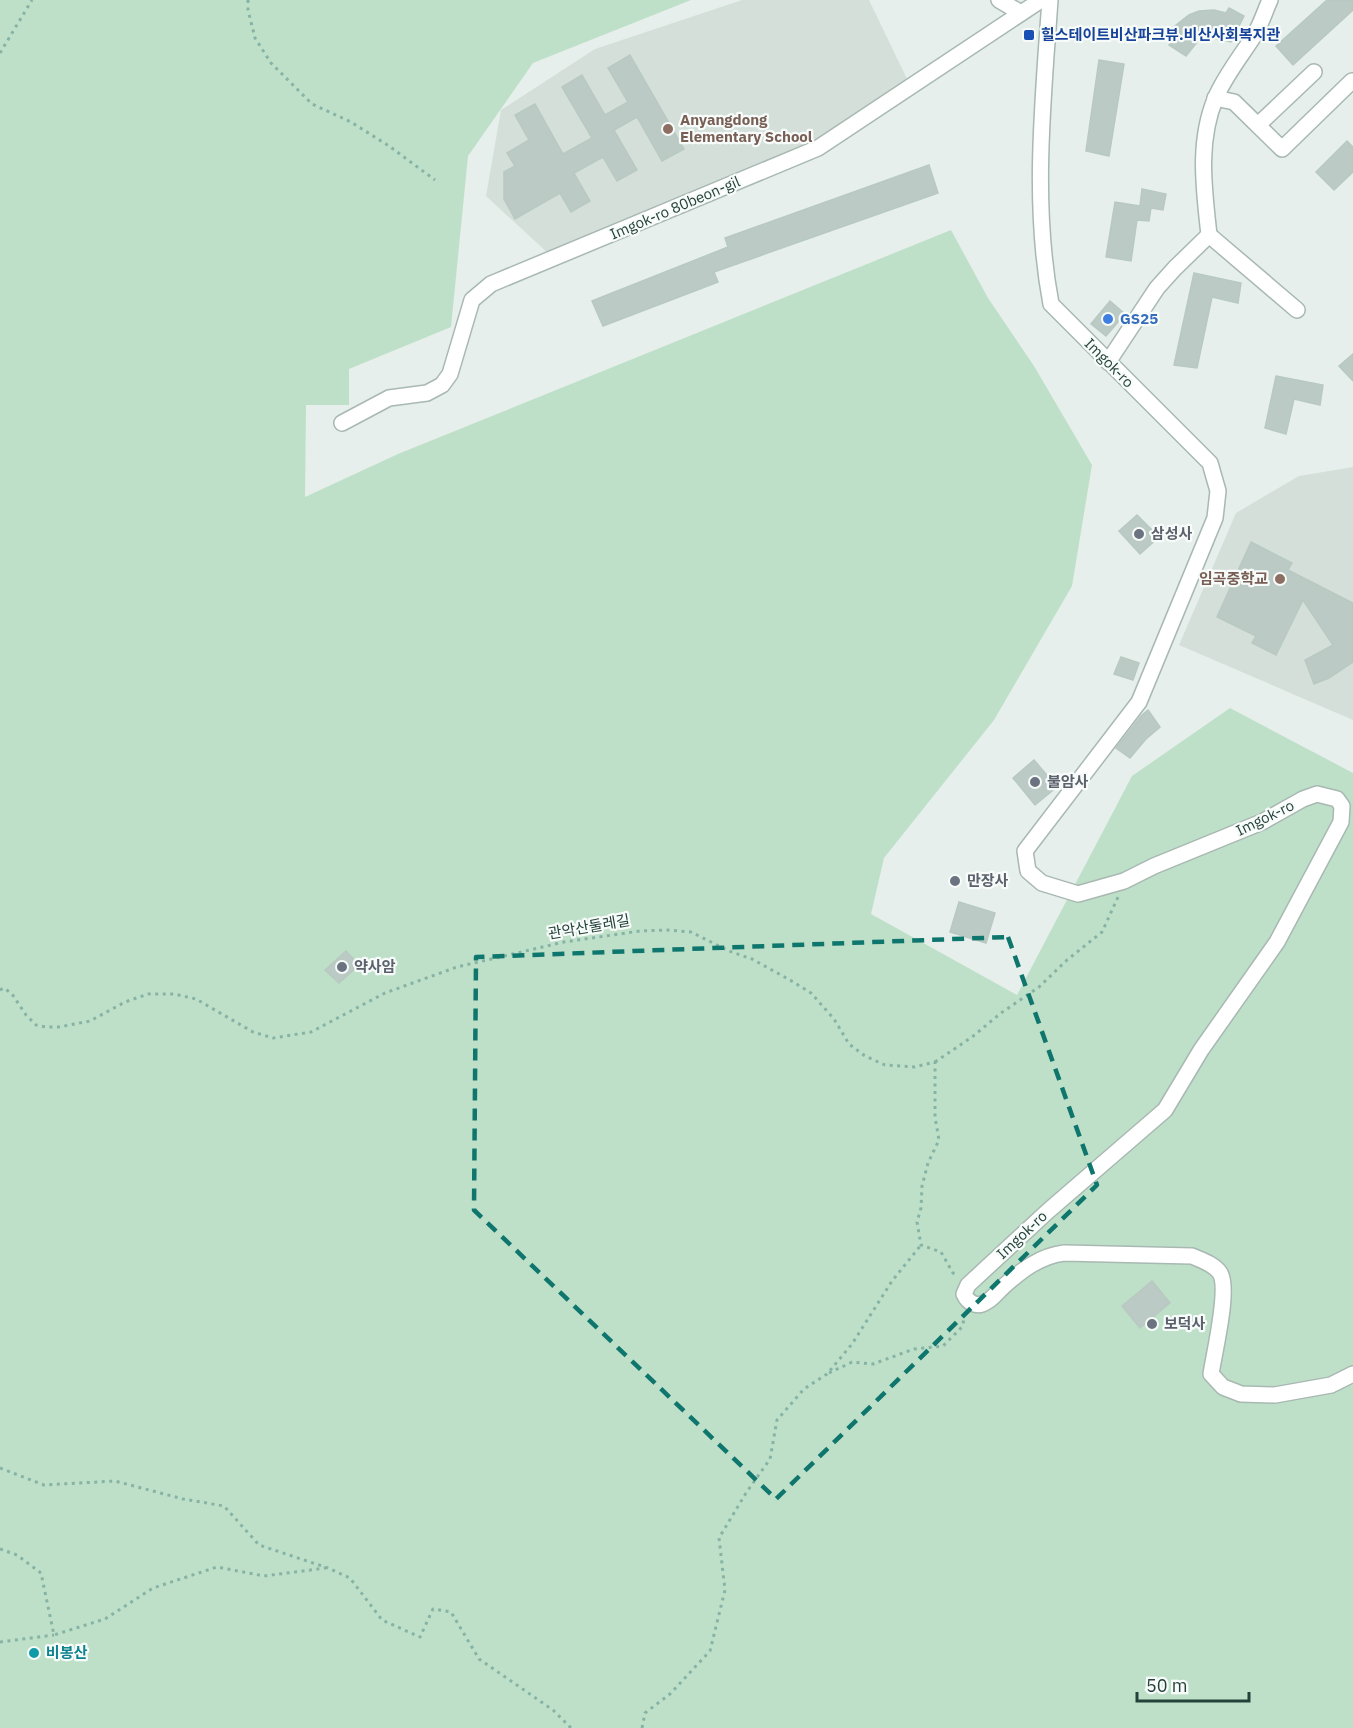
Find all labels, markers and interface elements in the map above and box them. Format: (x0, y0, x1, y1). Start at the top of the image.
place label: 힐스테이트비산파크뷰.비산사회복지관 (1041, 25, 1280, 44)
marker: 힐스테이트비산파크뷰.비산사회복지관 (1022, 28, 1036, 42)
place label: Anyangdong Elementary School (680, 110, 813, 146)
marker: Anyangdong Elementary School (661, 122, 675, 136)
street label: Imgok-ro 80beon-gil (607, 172, 743, 244)
place label: GS25 (1120, 309, 1158, 328)
marker: GS25 (1101, 312, 1115, 326)
street label: Imgok-ro (1081, 334, 1138, 391)
place label: 삼성사 (1151, 524, 1193, 543)
marker: 삼성사 (1132, 527, 1146, 541)
place label: 임곡중학교 (1199, 569, 1268, 588)
marker: 임곡중학교 (1273, 572, 1287, 586)
place label: 불암사 (1047, 772, 1089, 791)
marker: 불암사 (1028, 775, 1042, 789)
street label: Imgok-ro (1233, 795, 1297, 840)
place label: 만장사 (967, 871, 1009, 890)
marker: 만장사 (948, 874, 962, 888)
street label: 관악산둘레길 (546, 910, 631, 943)
place label: 약사암 (354, 957, 396, 976)
marker: 약사암 (335, 960, 349, 974)
street label: Imgok-ro (992, 1206, 1051, 1263)
place label: 보덕사 (1164, 1314, 1206, 1333)
marker: 보덕사 (1145, 1317, 1159, 1331)
place label: 비봉산 (46, 1643, 88, 1662)
marker: 비봉산 (27, 1646, 41, 1660)
scale bar (1137, 1665, 1250, 1703)
text: 50 m (1146, 1674, 1188, 1697)

